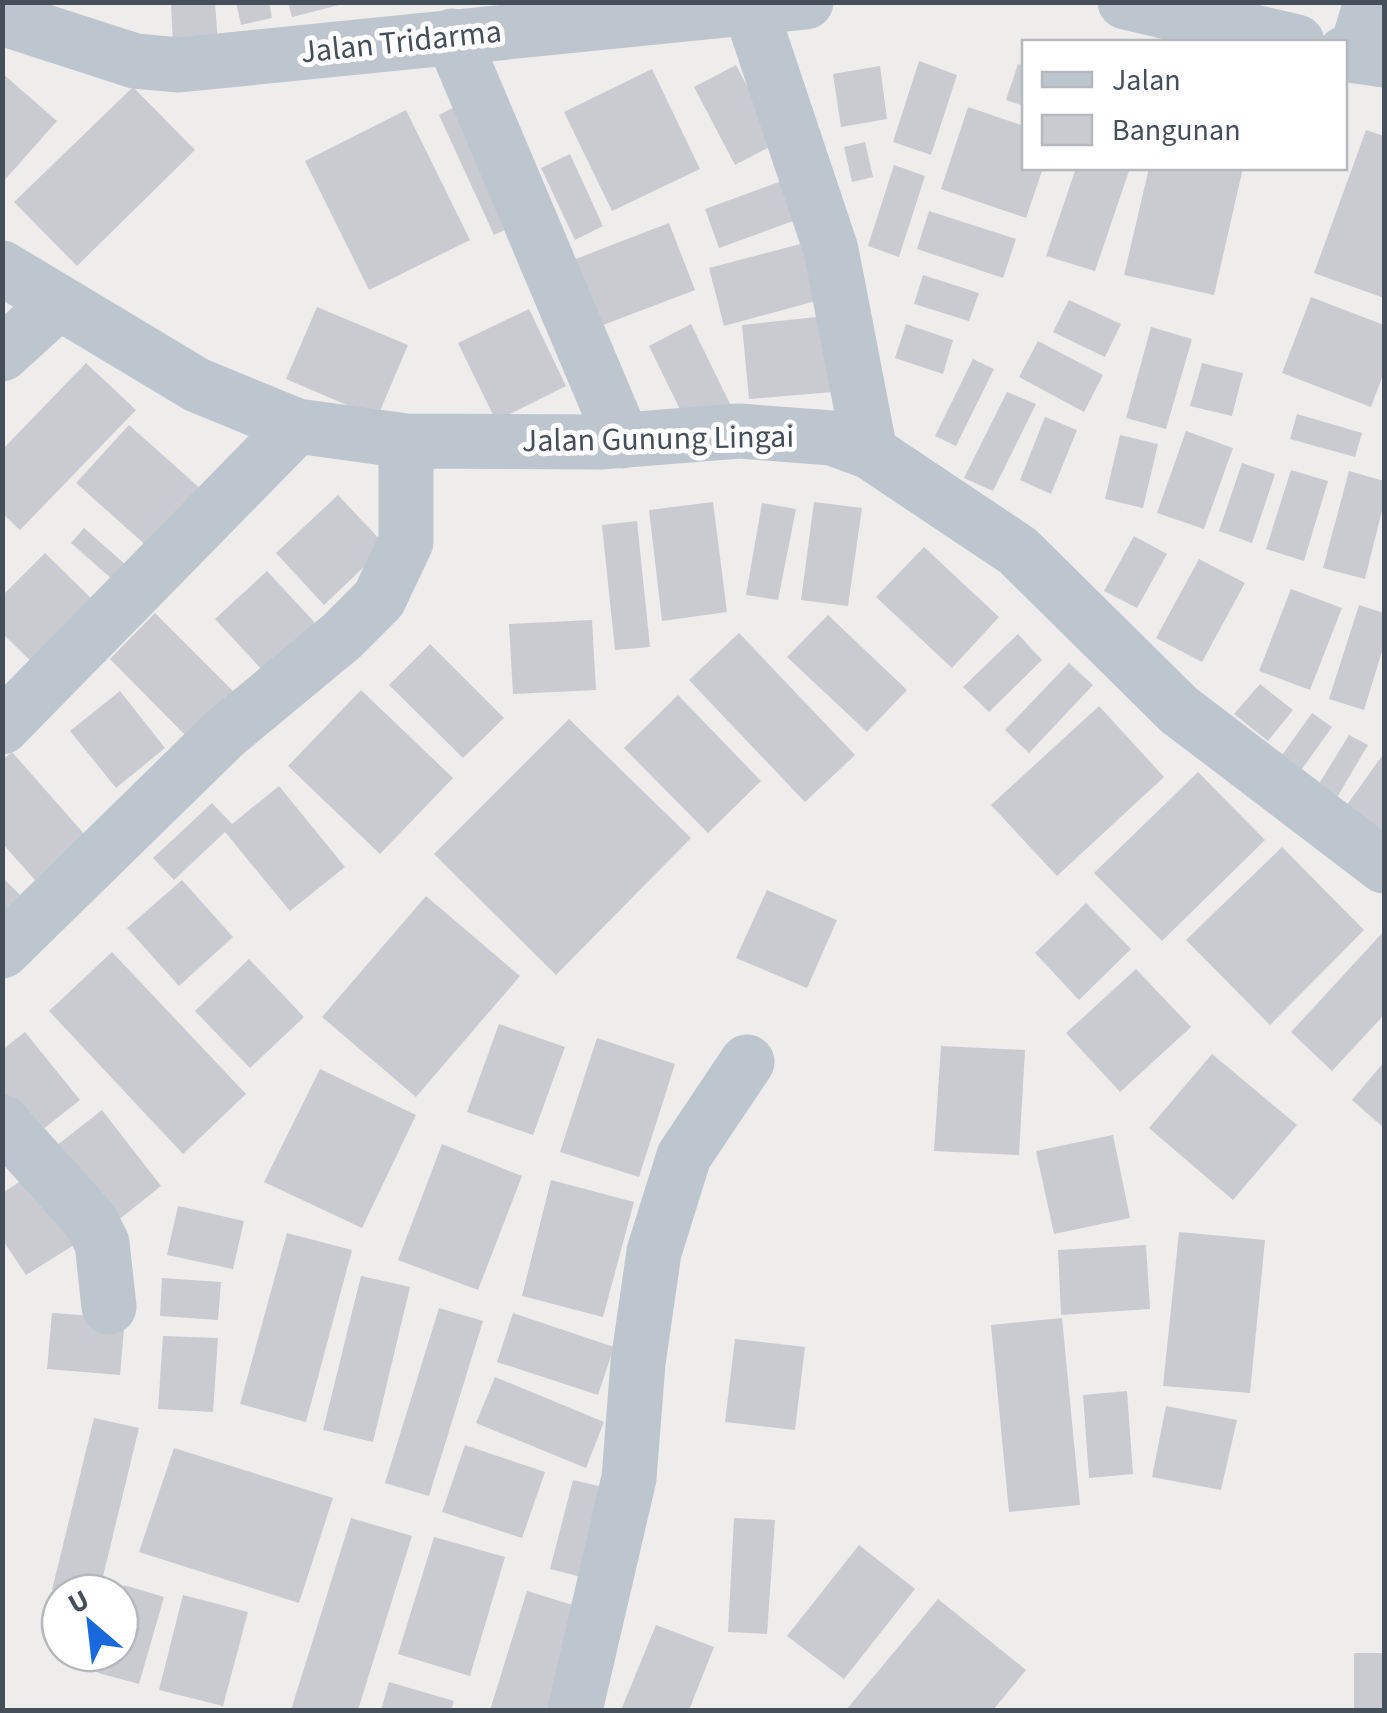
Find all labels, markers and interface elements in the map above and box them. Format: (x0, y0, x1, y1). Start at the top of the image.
street label: Jalan Tridarma (298, 9, 504, 75)
legend (1022, 40, 1347, 170)
text: Jalan (1112, 59, 1181, 102)
text: Bangunan (1112, 109, 1241, 152)
street label: Jalan Gunung Lingai (521, 414, 795, 464)
north arrow (40, 1573, 140, 1673)
text: U (61, 1580, 96, 1624)

